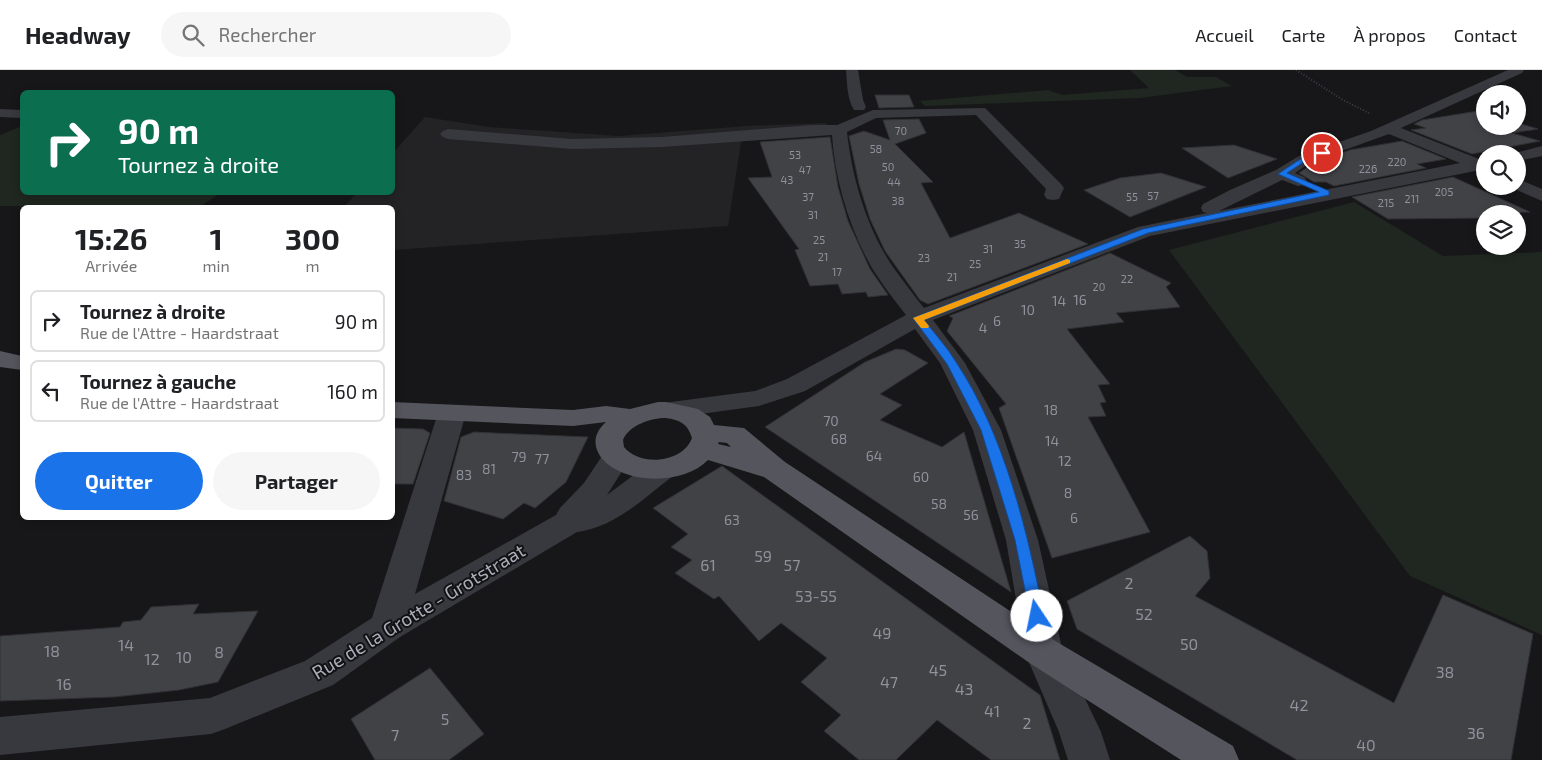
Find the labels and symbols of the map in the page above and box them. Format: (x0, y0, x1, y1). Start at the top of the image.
house number: 70 (895, 124, 907, 137)
pin (1301, 132, 1343, 174)
house number: 58 (870, 142, 882, 155)
house number: 53 (789, 148, 801, 161)
house number: 220 (1388, 155, 1407, 168)
house number: 50 (882, 160, 894, 173)
house number: 226 (1359, 162, 1377, 175)
house number: 47 (799, 163, 812, 176)
house number: 43 (781, 173, 793, 186)
house number: 44 (887, 175, 901, 188)
house number: 205 (1435, 185, 1453, 198)
house number: 57 (1147, 189, 1159, 202)
house number: 37 (802, 190, 814, 203)
house number: 55 (1126, 190, 1138, 203)
house number: 211 (1405, 192, 1419, 205)
house number: 38 (892, 194, 904, 207)
house number: 215 (1378, 196, 1394, 209)
house number: 31 (808, 208, 818, 221)
house number: 25 (813, 233, 825, 246)
house number: 35 (1014, 237, 1026, 250)
house number: 31 (983, 242, 993, 255)
house number: 21 (818, 250, 828, 263)
house number: 23 (918, 251, 930, 264)
house number: 25 (969, 257, 981, 270)
house number: 17 (832, 265, 842, 278)
house number: 21 (947, 270, 957, 283)
house number: 22 (1121, 272, 1133, 285)
house number: 20 (1093, 280, 1105, 293)
house number: 16 (1073, 291, 1087, 308)
house number: 14 (1052, 292, 1066, 309)
house number: 10 (1021, 301, 1035, 318)
house number: 6 (993, 312, 1001, 329)
house number: 4 (979, 319, 987, 336)
house number: 18 (1044, 401, 1058, 418)
house number: 70 (823, 412, 839, 429)
house number: 68 (831, 430, 847, 447)
house number: 14 (1045, 432, 1059, 449)
house number: 64 (866, 447, 882, 464)
house number: 79 (511, 448, 527, 465)
house number: 77 (535, 450, 549, 467)
house number: 12 (1058, 452, 1072, 469)
house number: 81 (482, 460, 496, 477)
house number: 83 (456, 466, 472, 483)
house number: 60 (913, 468, 929, 485)
house number: 8 (1064, 484, 1072, 501)
house number: 58 (931, 495, 947, 512)
house number: 56 (963, 506, 979, 523)
house number: 6 (1070, 509, 1078, 526)
house number: 63 (724, 511, 740, 528)
street label: Rue de la Grotte - Grotstraat (307, 538, 529, 684)
house number: 59 (754, 546, 772, 565)
house number: 61 (700, 555, 716, 574)
house number: 57 (784, 555, 800, 574)
house number: 2 (1125, 573, 1134, 592)
house number: 53-55 (795, 586, 837, 605)
position arrow (1010, 589, 1062, 641)
house number: 52 (1135, 604, 1153, 623)
house number: 49 (873, 623, 892, 642)
house number: 50 (1180, 634, 1198, 653)
house number: 14 (118, 635, 134, 654)
house number: 18 (44, 641, 60, 660)
house number: 8 (214, 642, 224, 661)
house number: 10 (176, 647, 192, 666)
house number: 12 (144, 649, 160, 668)
house number: 45 (929, 660, 947, 679)
house number: 38 (1436, 662, 1454, 681)
house number: 47 (880, 672, 898, 691)
house number: 16 (56, 674, 72, 693)
house number: 43 (955, 679, 973, 698)
house number: 42 (1290, 695, 1308, 714)
house number: 41 (984, 701, 1000, 720)
house number: 5 (441, 709, 449, 728)
house number: 2 (1023, 713, 1032, 732)
house number: 36 (1467, 723, 1485, 742)
house number: 7 (391, 725, 399, 744)
house number: 40 (1356, 735, 1376, 754)

